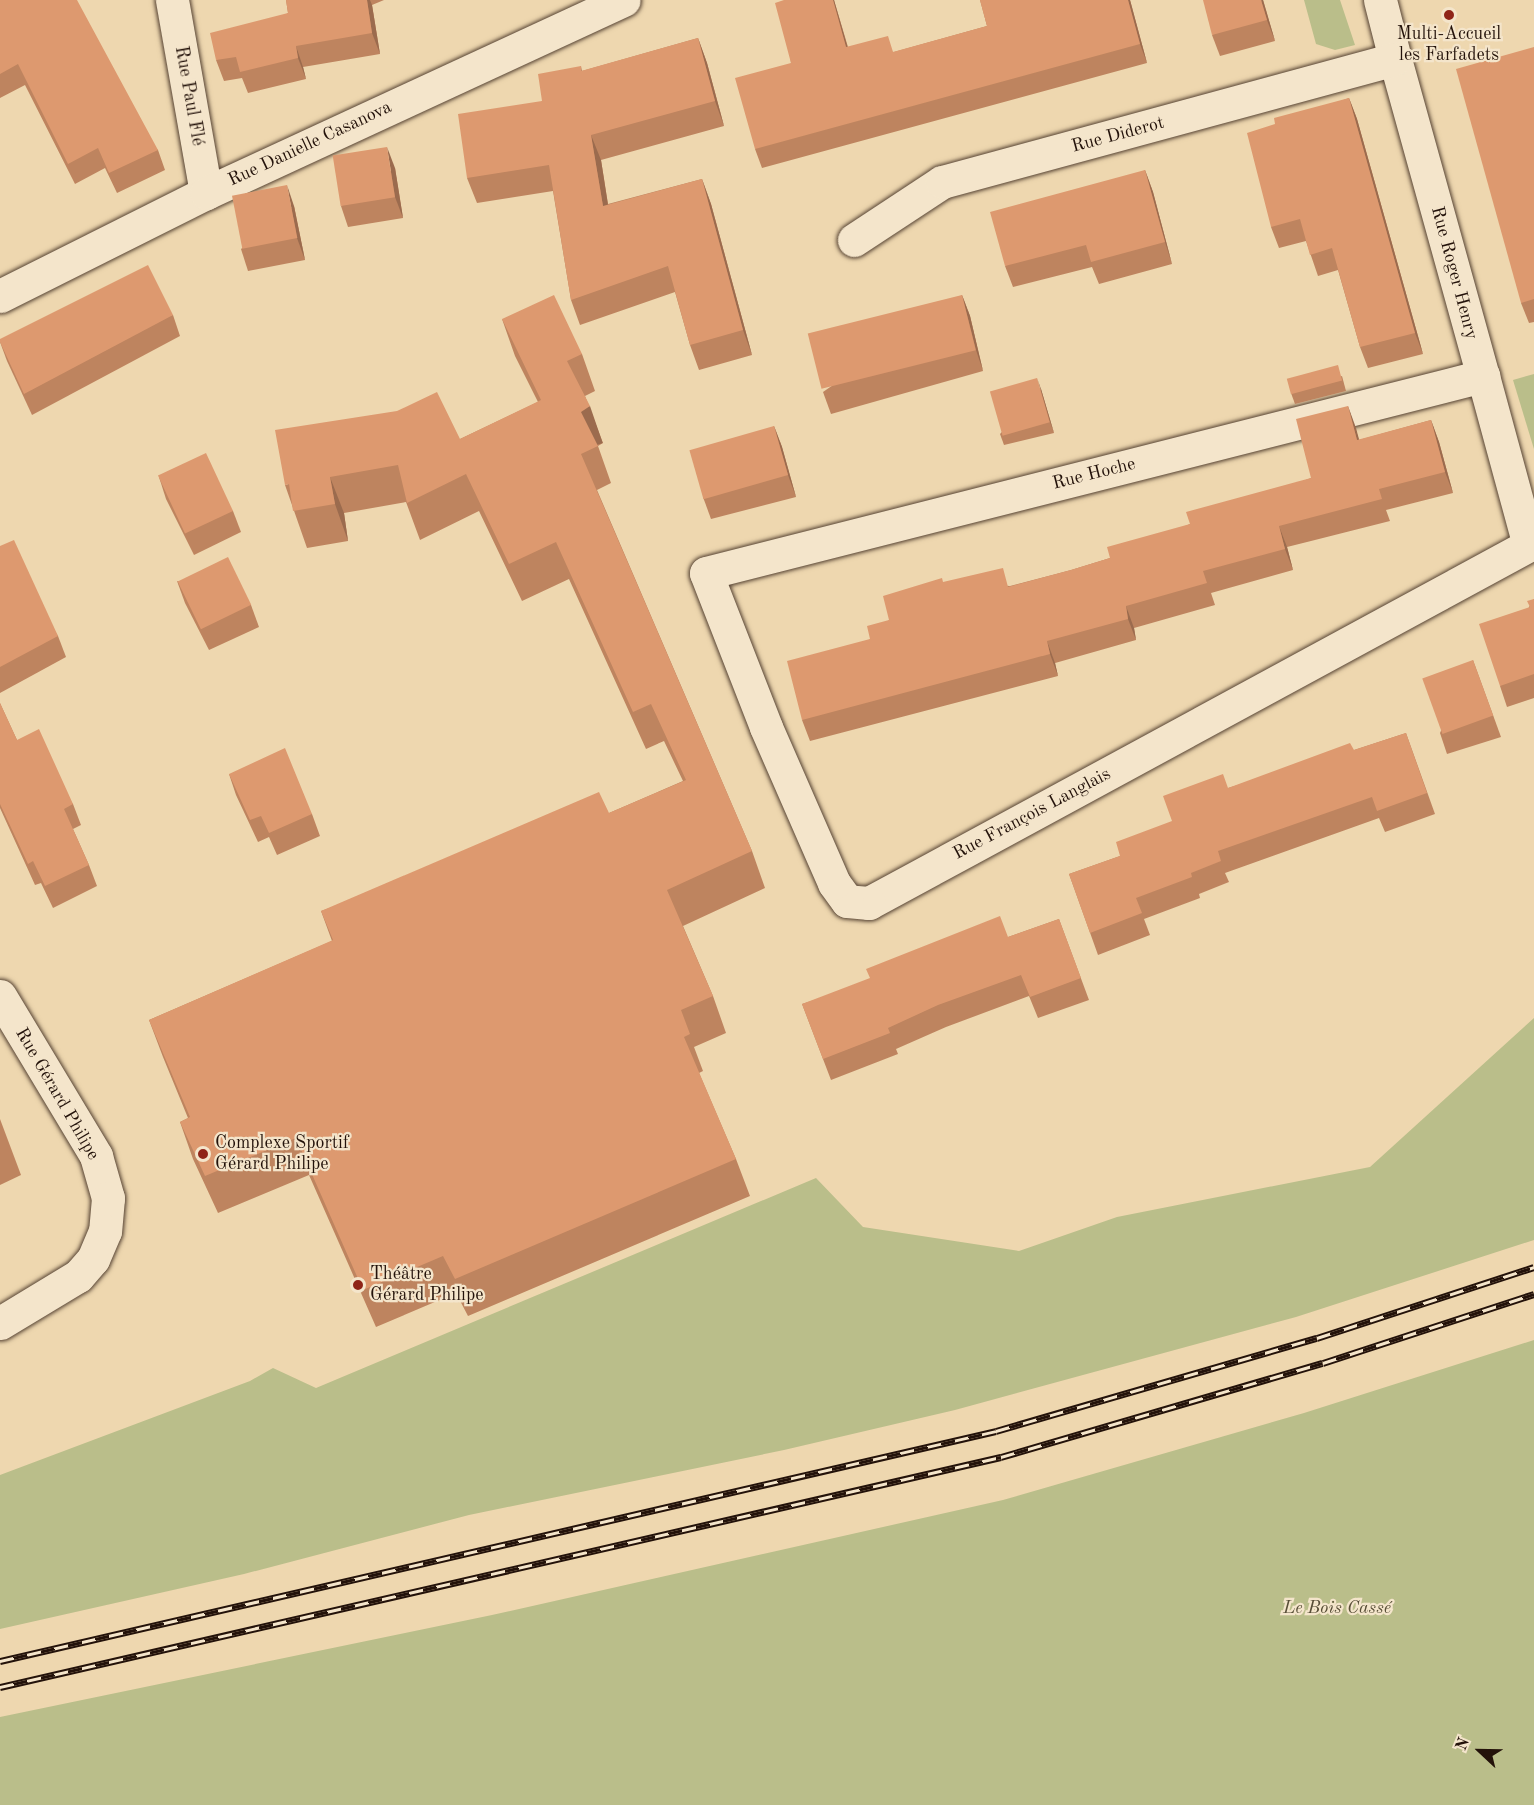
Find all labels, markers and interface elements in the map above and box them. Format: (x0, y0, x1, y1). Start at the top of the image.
marker: Multi-Accueil les Farfadets (1442, 8, 1456, 22)
place label: Multi-Accueil les Farfadets (1397, 24, 1501, 66)
street label: Rue Paul Flé (170, 44, 208, 148)
street label: Rue Danielle Casanova (225, 97, 395, 191)
street label: Rue Diderot (1069, 112, 1167, 158)
street label: Rue Roger Henry (1426, 204, 1482, 342)
street label: Rue Hoche (1050, 453, 1138, 495)
street label: Rue François Langlais (950, 763, 1114, 865)
street label: Rue Gérard Philipe (10, 1024, 104, 1164)
place label: Complexe Sportif Gérard Philipe (215, 1133, 349, 1176)
marker: Complexe Sportif Gérard Philipe (196, 1147, 210, 1161)
place label: Théâtre Gérard Philipe (370, 1264, 484, 1306)
marker: Théâtre Gérard Philipe (351, 1278, 365, 1292)
park label: Le Bois Cassé (1283, 1597, 1391, 1619)
north arrow (1450, 1721, 1510, 1781)
text: N (1454, 1736, 1473, 1753)

